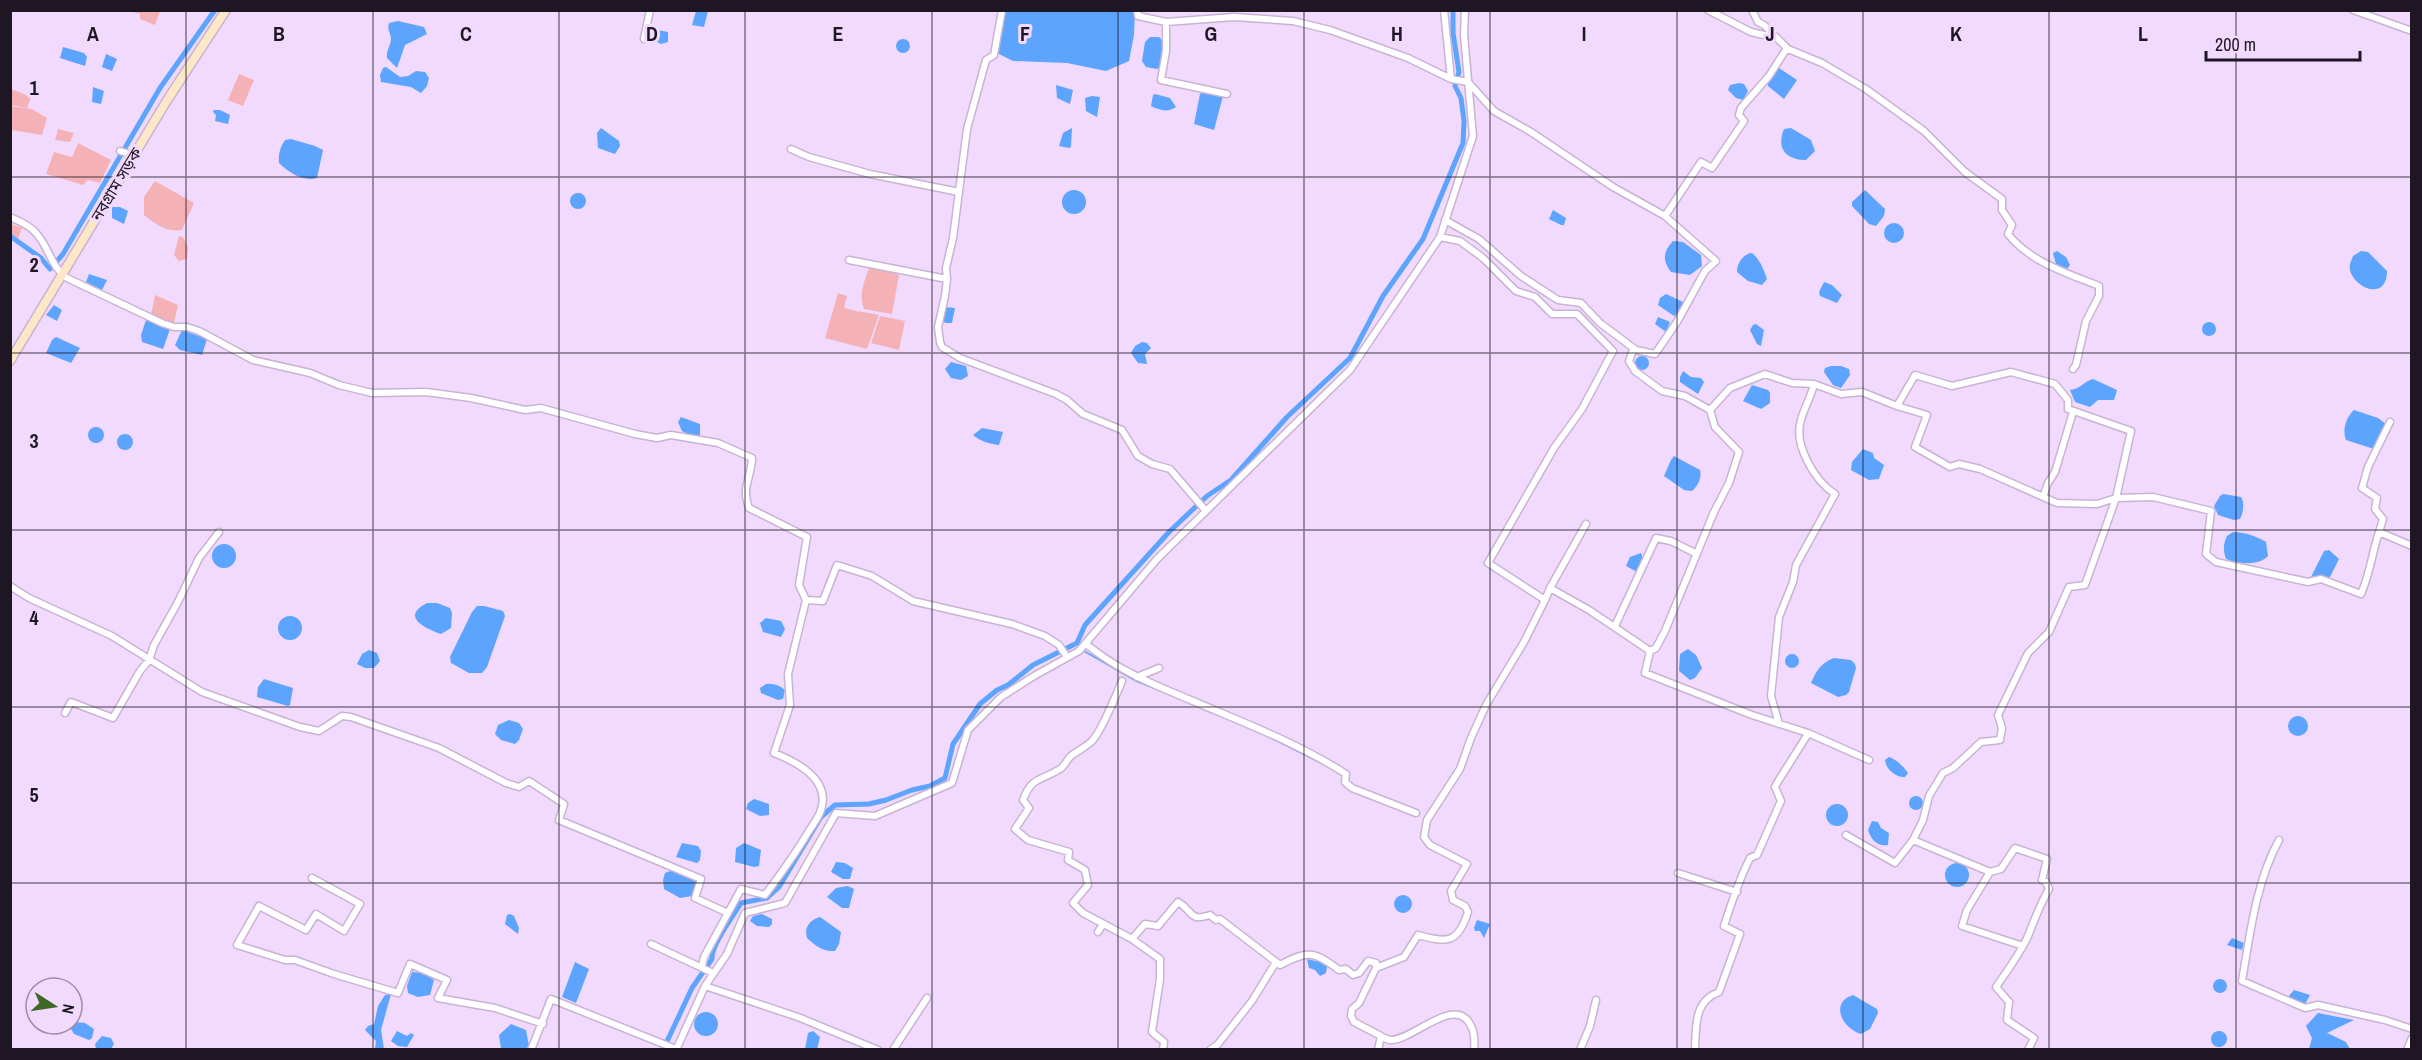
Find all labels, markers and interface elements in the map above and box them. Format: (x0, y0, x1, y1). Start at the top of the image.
text: A (87, 20, 99, 47)
text: B (273, 20, 285, 47)
text: C (460, 20, 472, 47)
text: D (646, 20, 658, 47)
text: E (833, 20, 844, 47)
text: F (1020, 20, 1030, 47)
text: G (1205, 20, 1217, 47)
text: H (1391, 20, 1403, 47)
text: I (1582, 20, 1586, 47)
text: J (1765, 20, 1775, 47)
text: K (1950, 20, 1962, 47)
text: L (2138, 20, 2148, 47)
scale bar (2206, 24, 2360, 62)
text: 200 m (2215, 32, 2256, 57)
text: 1 (29, 74, 39, 101)
street label: নবগ্রাম সড়ক (85, 142, 147, 226)
text: 2 (29, 251, 39, 278)
text: 3 (29, 427, 39, 454)
text: 4 (29, 604, 39, 631)
text: 5 (29, 781, 39, 808)
north arrow (24, 976, 84, 1036)
text: N (57, 1002, 80, 1016)

